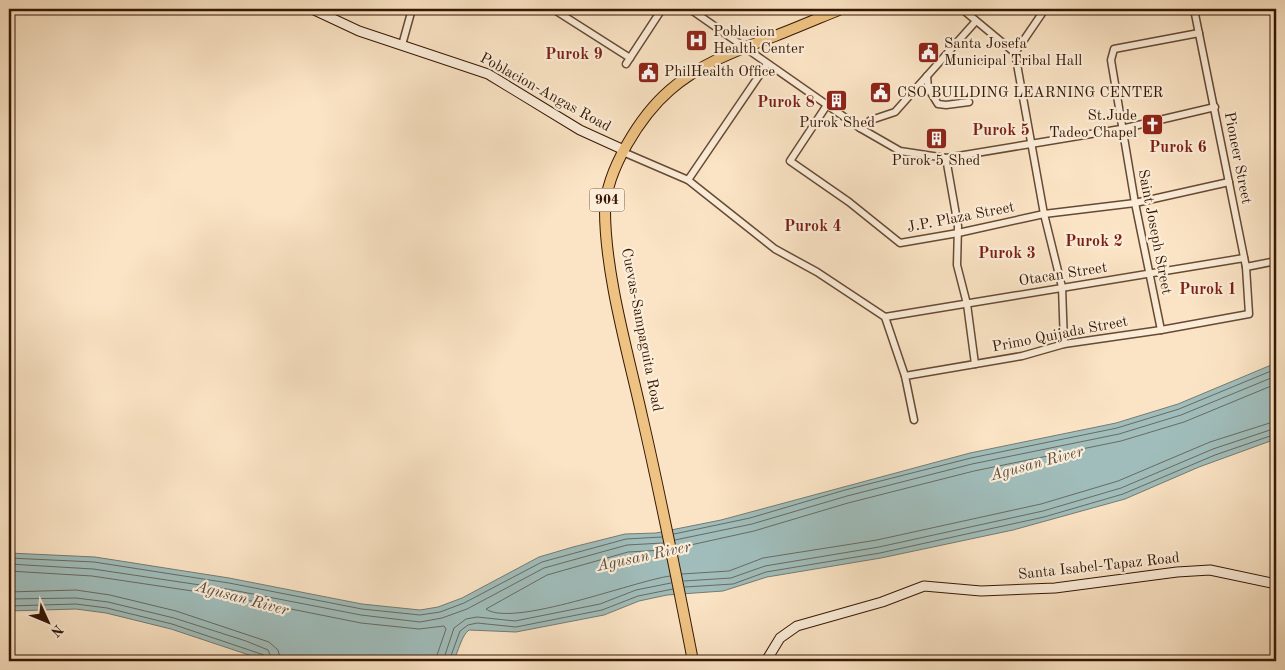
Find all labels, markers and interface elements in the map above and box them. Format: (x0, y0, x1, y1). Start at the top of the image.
place label: Poblacion Health Center (713, 25, 804, 57)
hospital icon: Poblacion Health Center (685, 29, 709, 53)
place label: Santa Josefa Municipal Tribal Hall (944, 37, 1082, 69)
public building icon: Santa Josefa Municipal Tribal Hall (916, 41, 940, 65)
district label: Purok 9 (545, 47, 603, 63)
street label: Poblacion-Angas Road (477, 51, 613, 135)
public building icon: PhilHealth Office (636, 60, 660, 84)
place label: PhilHealth Office (664, 65, 775, 80)
public building icon: CSO BUILDING LEARNING CENTER (869, 81, 893, 105)
place label: CSO BUILDING LEARNING CENTER (897, 86, 1164, 101)
building icon: Purok Shed (825, 88, 849, 112)
district label: Purok 8 (757, 95, 815, 111)
place label: St.Jude Tadeo Chapel (1049, 109, 1137, 141)
street label: Pioneer Street (1221, 111, 1253, 205)
church icon: St.Jude Tadeo Chapel (1141, 113, 1165, 137)
place label: Purok Shed (799, 116, 875, 131)
district label: Purok 5 (972, 123, 1030, 139)
building icon: Purok 5 Shed (924, 126, 948, 150)
district label: Purok 6 (1149, 140, 1207, 156)
place label: Purok 5 Shed (892, 154, 981, 169)
street label: Saint Joseph Street (1135, 168, 1173, 296)
road number: 904 (590, 188, 624, 212)
street label: J.P. Plaza Street (906, 200, 1016, 236)
district label: Purok 4 (784, 219, 842, 235)
district label: Purok 2 (1065, 234, 1123, 250)
district label: Purok 3 (978, 246, 1036, 262)
street label: Cuevas-Sampaguita Road (618, 247, 664, 413)
street label: Otacan Street (1018, 261, 1108, 289)
district label: Purok 1 (1179, 282, 1237, 298)
street label: Primo Quijada Street (991, 314, 1129, 356)
water label: Agusan River (988, 444, 1086, 484)
water label: Agusan River (595, 539, 693, 575)
street label: Santa Isabel-Tapaz Road (1017, 551, 1181, 583)
water label: Agusan River (193, 579, 291, 619)
north arrow (22, 598, 72, 648)
text: N (48, 622, 65, 639)

